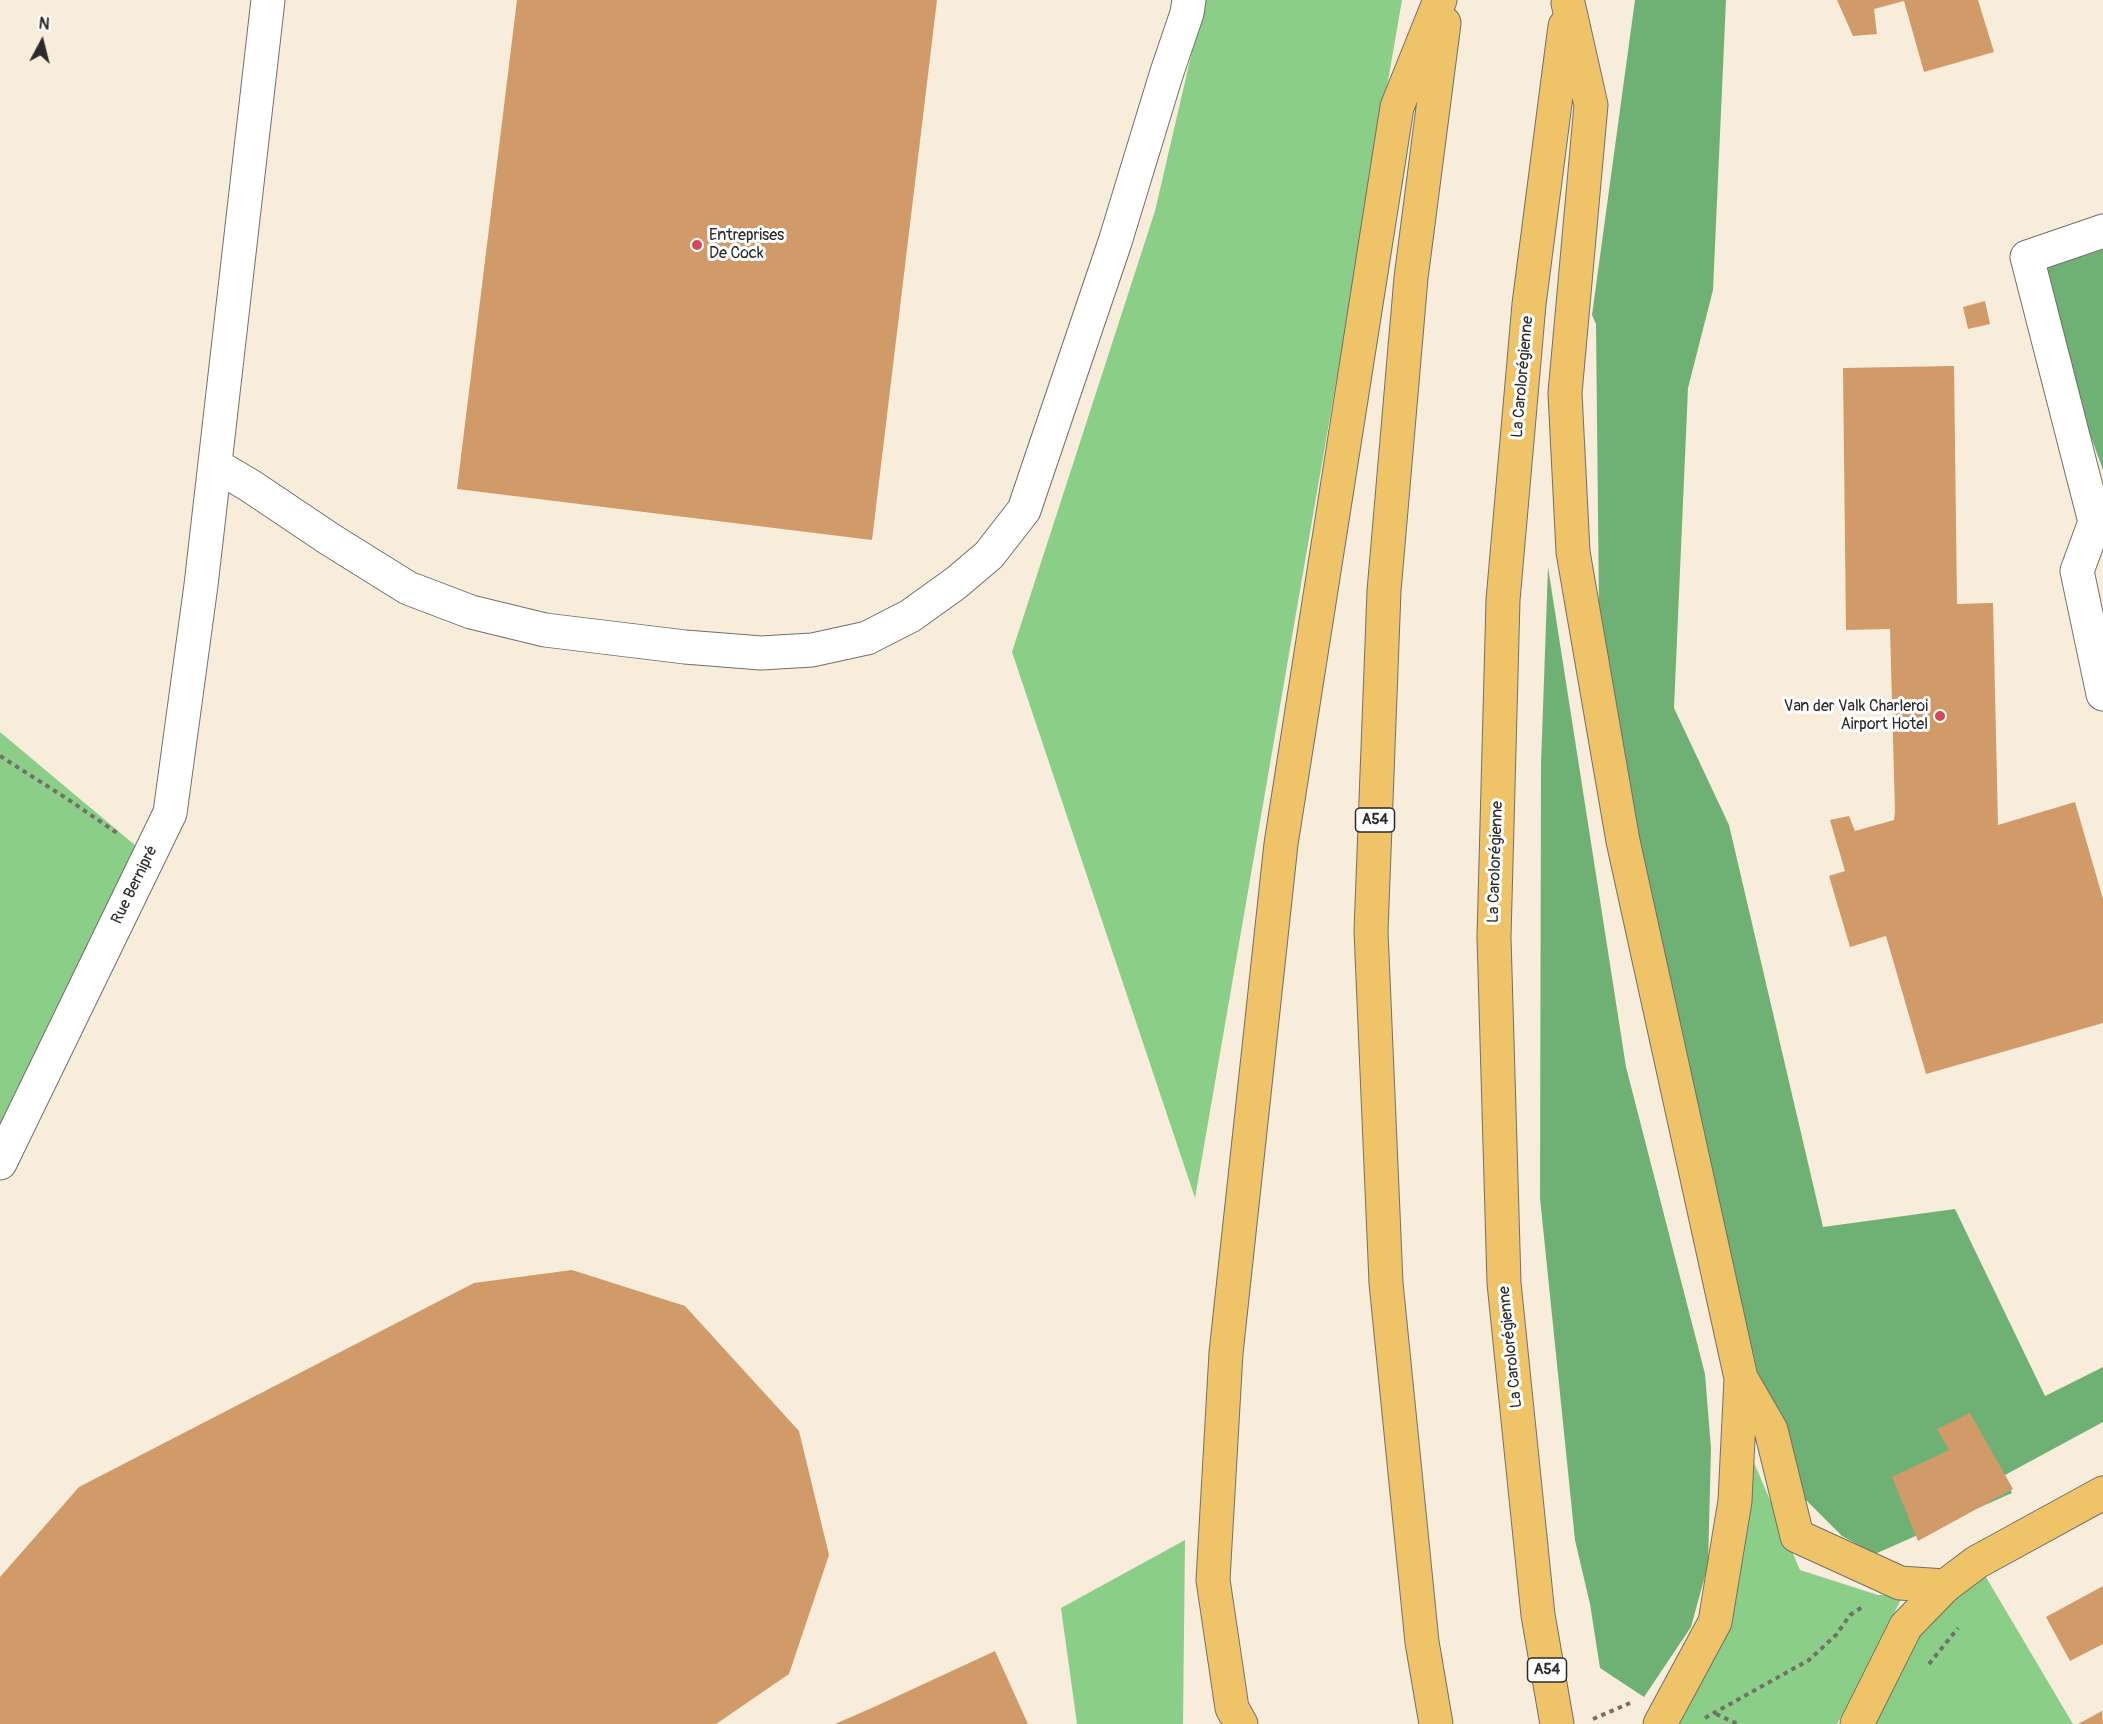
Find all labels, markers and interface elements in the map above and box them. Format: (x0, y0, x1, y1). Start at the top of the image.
north arrow (12, 12, 72, 72)
text: N (38, 14, 51, 35)
place label: Entreprises De Cock (709, 226, 784, 264)
marker: Entreprises De Cock (690, 238, 704, 252)
street label: La Carolorégienne (1508, 315, 1538, 439)
place label: Van der Valk Charleroi Airport Hotel (1784, 697, 1928, 735)
marker: Van der Valk Charleroi Airport Hotel (1933, 709, 1947, 723)
street label: La Carolorégienne (1484, 801, 1508, 923)
road number: A54 (1356, 808, 1394, 832)
street label: Rue Bernipré (108, 843, 162, 927)
street label: La Carolorégienne (1495, 1285, 1527, 1409)
road number: A54 (1528, 1658, 1566, 1682)

